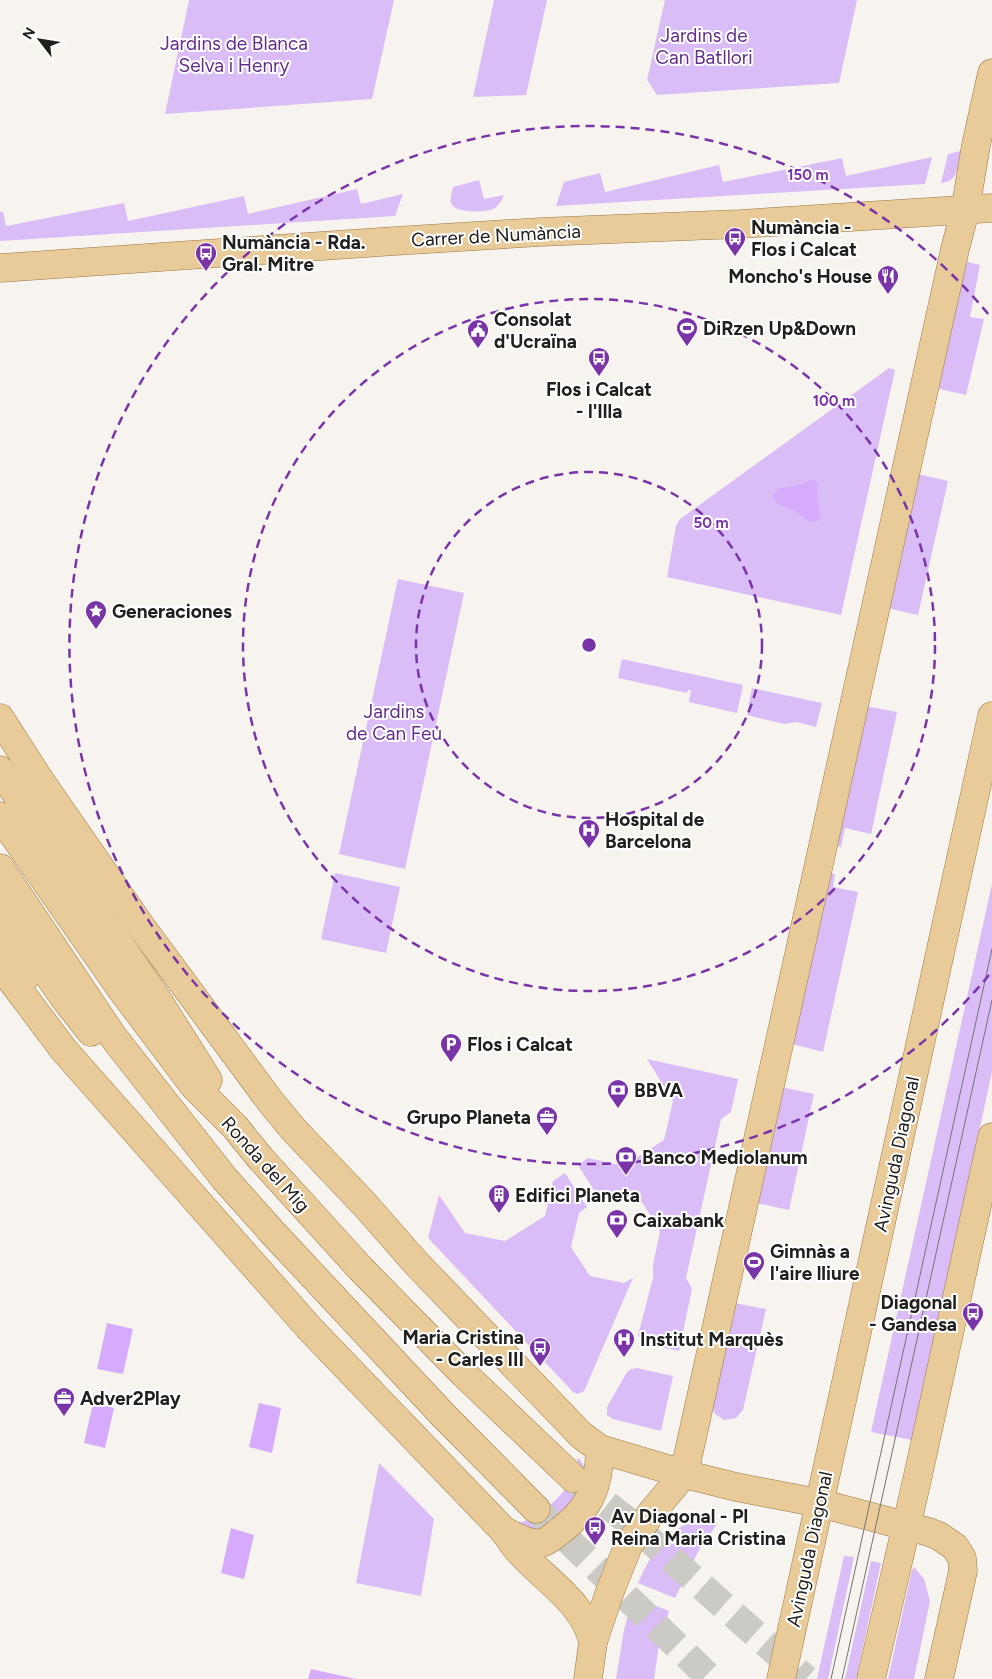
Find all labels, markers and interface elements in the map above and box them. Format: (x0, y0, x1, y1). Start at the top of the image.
north arrow (15, 15, 65, 65)
park label: Jardins de Can Batllori (655, 24, 753, 69)
text: N (19, 25, 39, 43)
park label: Jardins de Blanca Selva i Henry (160, 32, 308, 77)
text: 150 m (787, 166, 829, 184)
place label: Numància - Flos i Calcat (751, 216, 857, 261)
street label: Carrer de Numància (411, 220, 582, 251)
bus stop icon: Numància - Flos i Calcat (723, 226, 747, 257)
place label: Numància - Rda. Gral. Mitre (222, 231, 366, 276)
bus stop icon: Numància - Rda. Gral. Mitre (194, 241, 218, 272)
restaurant icon: Moncho's House (876, 264, 900, 295)
place label: Moncho's House (728, 265, 872, 288)
place label: Consolat d'Ucraïna (494, 308, 577, 353)
sports icon: DiRzen Up&Down (675, 316, 699, 347)
place label: DiRzen Up&Down (703, 317, 856, 340)
public building icon: Consolat d'Ucraïna (466, 318, 490, 349)
bus stop icon: Flos i Calcat - l'Illa (587, 346, 611, 377)
place label: Flos i Calcat - l'Illa (546, 378, 652, 423)
text: 100 m (813, 392, 855, 410)
text: 50 m (693, 514, 729, 532)
place icon: Generaciones (84, 599, 108, 630)
place label: Generaciones (112, 600, 232, 623)
centre of rings (580, 636, 598, 654)
park label: Jardins de Can Feu (346, 700, 442, 745)
place label: Hospital de Barcelona (605, 808, 705, 853)
hospital icon: Hospital de Barcelona (577, 818, 601, 849)
parking icon: Flos i Calcat (439, 1032, 463, 1063)
place label: Flos i Calcat (467, 1033, 573, 1056)
street label: Avinguda Diagonal (869, 1074, 924, 1234)
bank icon: BBVA (606, 1078, 630, 1109)
place label: BBVA (634, 1079, 683, 1102)
office icon: Grupo Planeta (535, 1105, 559, 1136)
place label: Grupo Planeta (407, 1106, 531, 1129)
street label: Ronda del Mig (217, 1112, 315, 1217)
bank icon: Banco Mediolanum (614, 1145, 638, 1176)
place label: Banco Mediolanum (642, 1146, 808, 1169)
building icon: Edifici Planeta (487, 1183, 511, 1214)
place label: Edifici Planeta (515, 1184, 640, 1207)
bank icon: Caixabank (605, 1208, 629, 1239)
place label: Caixabank (633, 1209, 725, 1232)
place label: Gimnàs a l'aire lliure (770, 1240, 860, 1285)
sports icon: Gimnàs a l'aire lliure (742, 1250, 766, 1281)
place label: Diagonal - Gandesa (869, 1291, 957, 1336)
bus stop icon: Diagonal - Gandesa (961, 1301, 985, 1332)
place label: Maria Cristina - Carles III (402, 1326, 524, 1371)
hospital icon: Institut Marquès (612, 1327, 636, 1358)
place label: Institut Marquès (640, 1328, 784, 1351)
bus stop icon: Maria Cristina - Carles III (528, 1336, 552, 1367)
office icon: Adver2Play (52, 1386, 76, 1417)
place label: Adver2Play (80, 1387, 181, 1410)
street label: Avinguda Diagonal (782, 1469, 837, 1629)
place label: Av Diagonal - Pl Reina Maria Cristina (611, 1505, 786, 1550)
bus stop icon: Av Diagonal - Pl Reina Maria Cristina (583, 1515, 607, 1546)

